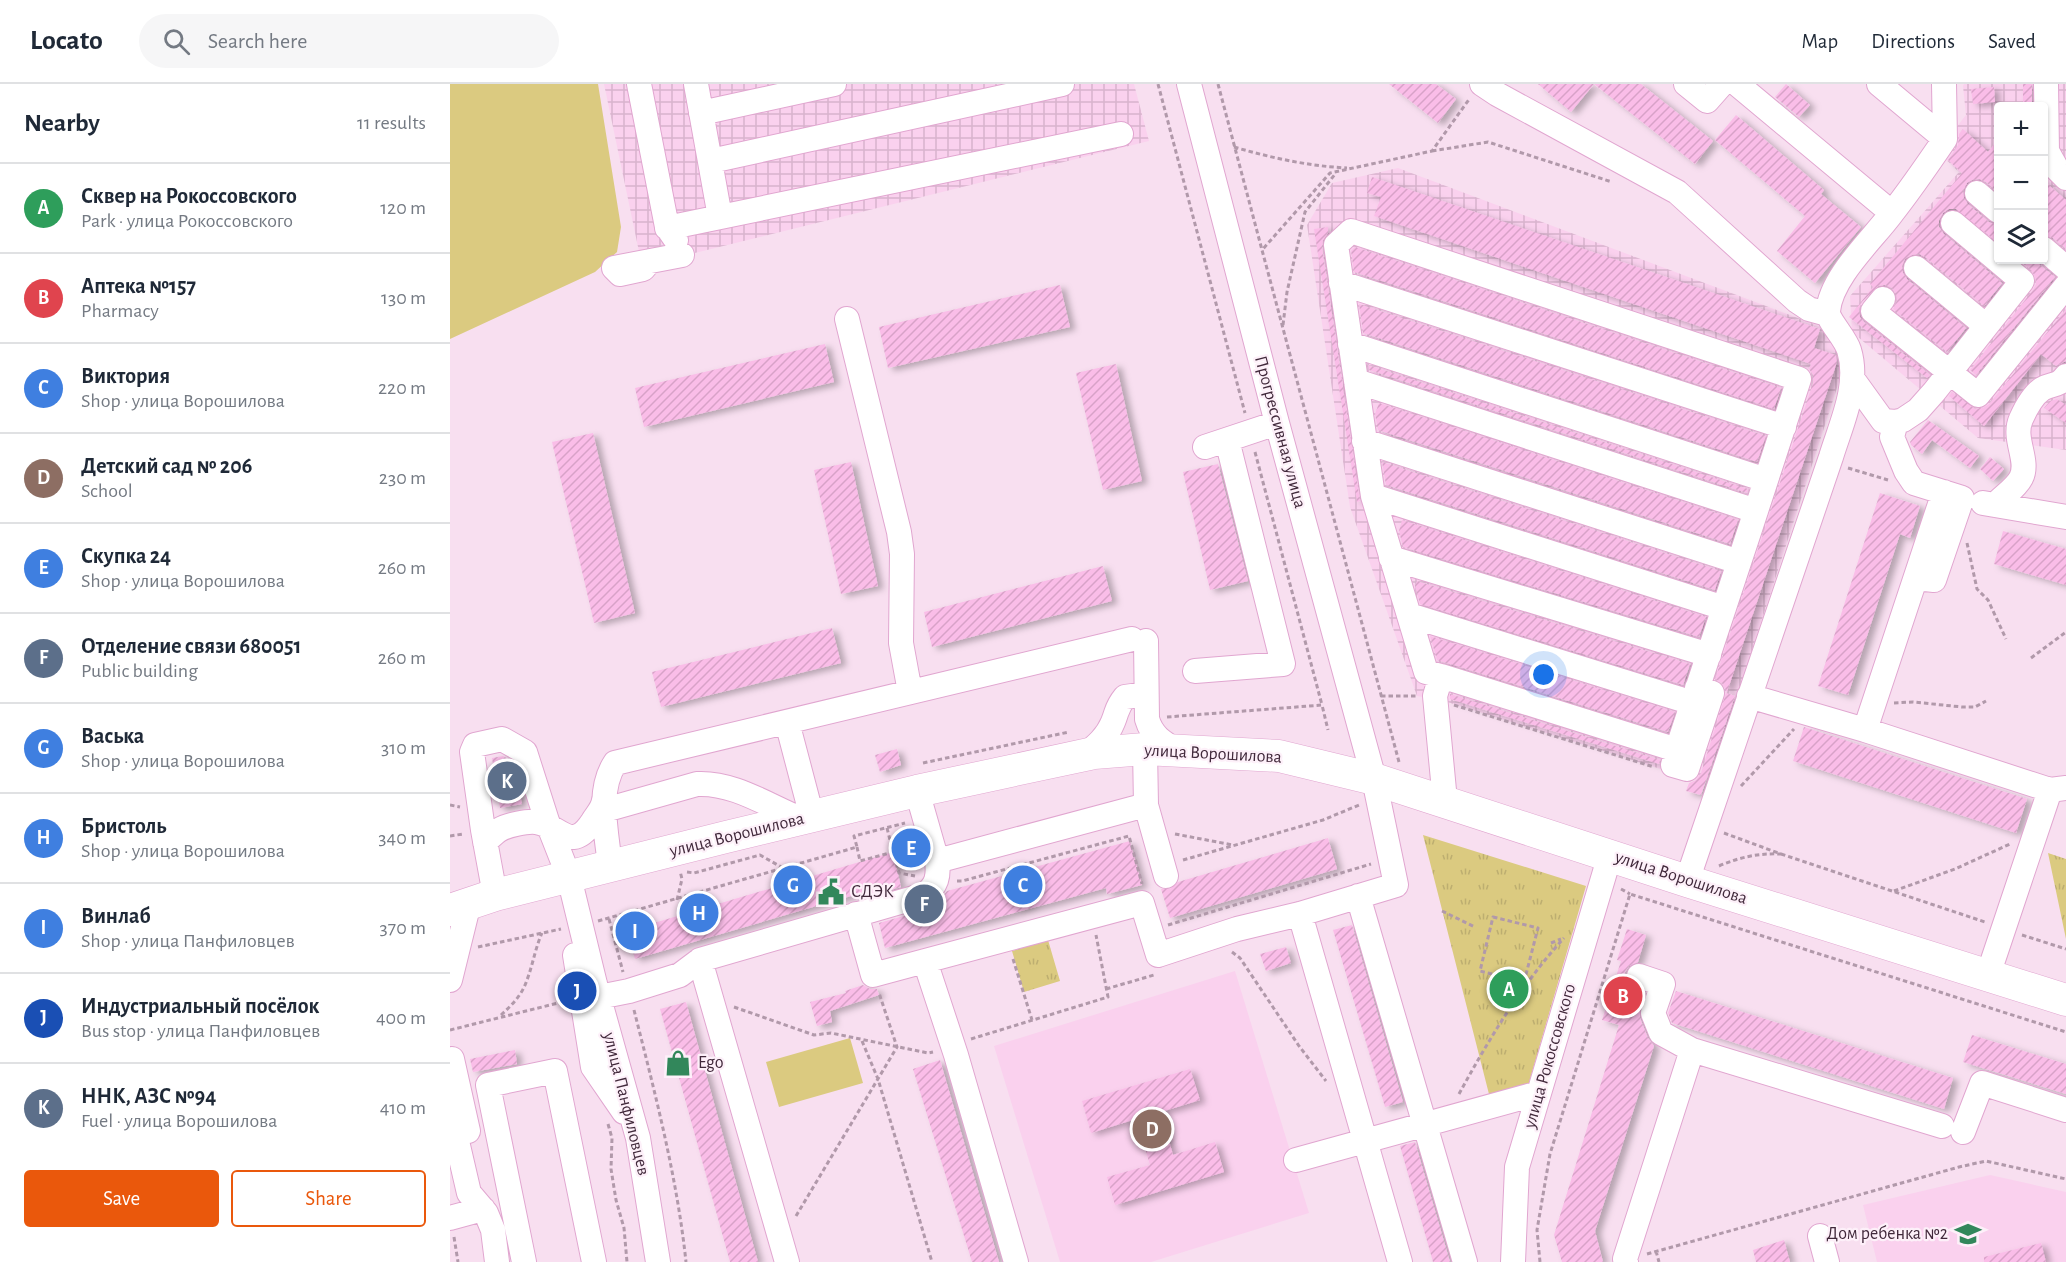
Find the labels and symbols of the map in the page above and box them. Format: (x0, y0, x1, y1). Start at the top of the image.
street label: Прогрессивная улица (1251, 354, 1309, 510)
your location (1529, 660, 1558, 689)
street label: улица Ворошилова (1143, 741, 1282, 767)
pin: K (488, 758, 526, 804)
street label: улица Ворошилова (667, 810, 806, 861)
pin: E (892, 826, 930, 870)
street label: улица Ворошилова (1612, 848, 1749, 908)
pin: G (774, 862, 812, 908)
pin: C (1004, 862, 1042, 908)
public building icon: СДЭК (816, 877, 846, 907)
pin: F (904, 882, 944, 926)
place label: СДЭК (851, 883, 894, 901)
pin: H (680, 890, 718, 936)
pin: I (616, 908, 654, 954)
pin: A (1490, 966, 1528, 1012)
pin: J (558, 968, 596, 1014)
pin: B (1604, 974, 1642, 1018)
street label: улица Рокоссовского (1520, 982, 1579, 1131)
street label: улица Панфиловцев (599, 1030, 652, 1177)
shop icon: Ego (663, 1048, 693, 1078)
place label: Ego (698, 1054, 724, 1072)
pin: D (1132, 1106, 1172, 1152)
school or university icon: Дом ребенка №2 (1953, 1219, 1983, 1249)
place label: Дом ребенка №2 (1827, 1224, 1948, 1243)

